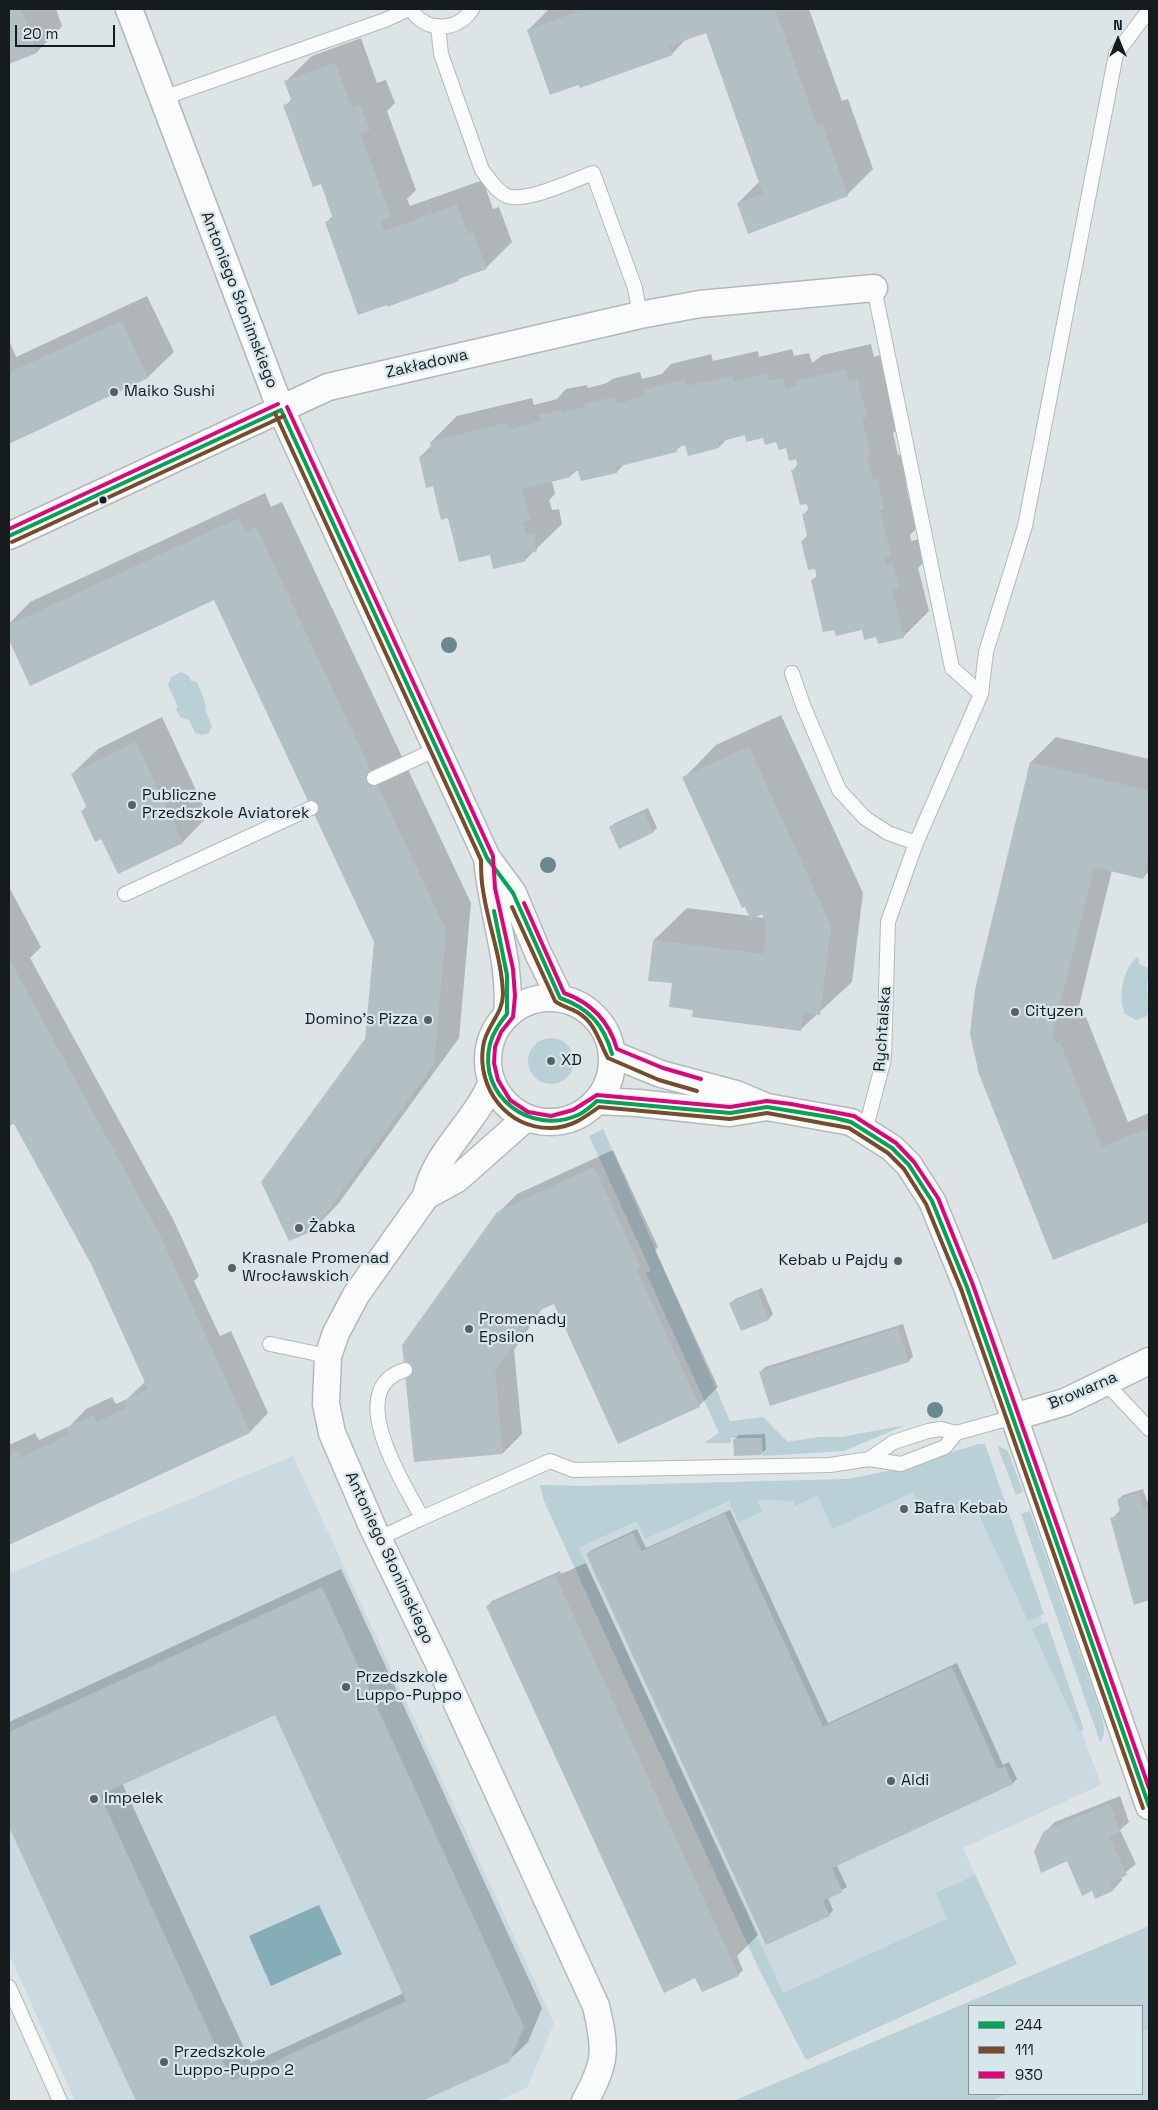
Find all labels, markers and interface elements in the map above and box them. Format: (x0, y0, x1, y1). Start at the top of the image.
scale bar (18, 15, 118, 47)
north arrow (1093, 15, 1143, 65)
text: N (1113, 16, 1123, 34)
text: 20 m (23, 24, 58, 43)
street label: Antoniego Słonimskiego (196, 209, 282, 391)
street label: Zakładowa (384, 345, 470, 383)
place label: Maiko Sushi (124, 382, 215, 402)
marker: Maiko Sushi (108, 386, 120, 398)
unlabelled marker (98, 495, 108, 505)
place label: Publiczne Przedszkole Aviatorek (142, 786, 310, 824)
marker: Publiczne Przedszkole Aviatorek (126, 799, 138, 811)
street label: Rychtalska (870, 986, 896, 1072)
place label: Cityzen (1025, 1002, 1084, 1022)
marker: Cityzen (1009, 1006, 1021, 1018)
place label: Domino's Pizza (305, 1010, 418, 1030)
marker: Domino's Pizza (422, 1014, 434, 1026)
place label: XD (561, 1051, 582, 1071)
marker: XD (545, 1055, 557, 1067)
place label: Żabka (309, 1218, 355, 1238)
marker: Żabka (293, 1222, 305, 1234)
place label: Krasnale Promenad Wrocławskich (242, 1249, 389, 1287)
place label: Kebab u Pajdy (779, 1251, 888, 1271)
marker: Kebab u Pajdy (892, 1255, 904, 1267)
marker: Krasnale Promenad Wrocławskich (226, 1262, 238, 1274)
place label: Promenady Epsilon (479, 1310, 566, 1348)
marker: Promenady Epsilon (463, 1323, 475, 1335)
street label: Browarna (1046, 1368, 1120, 1414)
street label: Antoniego Słonimskiego (341, 1469, 437, 1647)
place label: Bafra Kebab (914, 1499, 1008, 1519)
marker: Bafra Kebab (898, 1503, 910, 1515)
place label: Przedszkole Luppo-Puppo (356, 1668, 462, 1706)
marker: Przedszkole Luppo-Puppo (340, 1681, 352, 1693)
place label: Aldi (901, 1771, 929, 1791)
marker: Aldi (885, 1775, 897, 1787)
place label: Impelek (104, 1789, 163, 1809)
marker: Impelek (88, 1793, 100, 1805)
legend (968, 2005, 1143, 2095)
text: 244 (1015, 2015, 1042, 2034)
text: 111 (1015, 2040, 1034, 2059)
place label: Przedszkole Luppo-Puppo 2 (174, 2043, 294, 2081)
marker: Przedszkole Luppo-Puppo 2 (158, 2056, 170, 2068)
text: 930 (1015, 2065, 1043, 2084)

